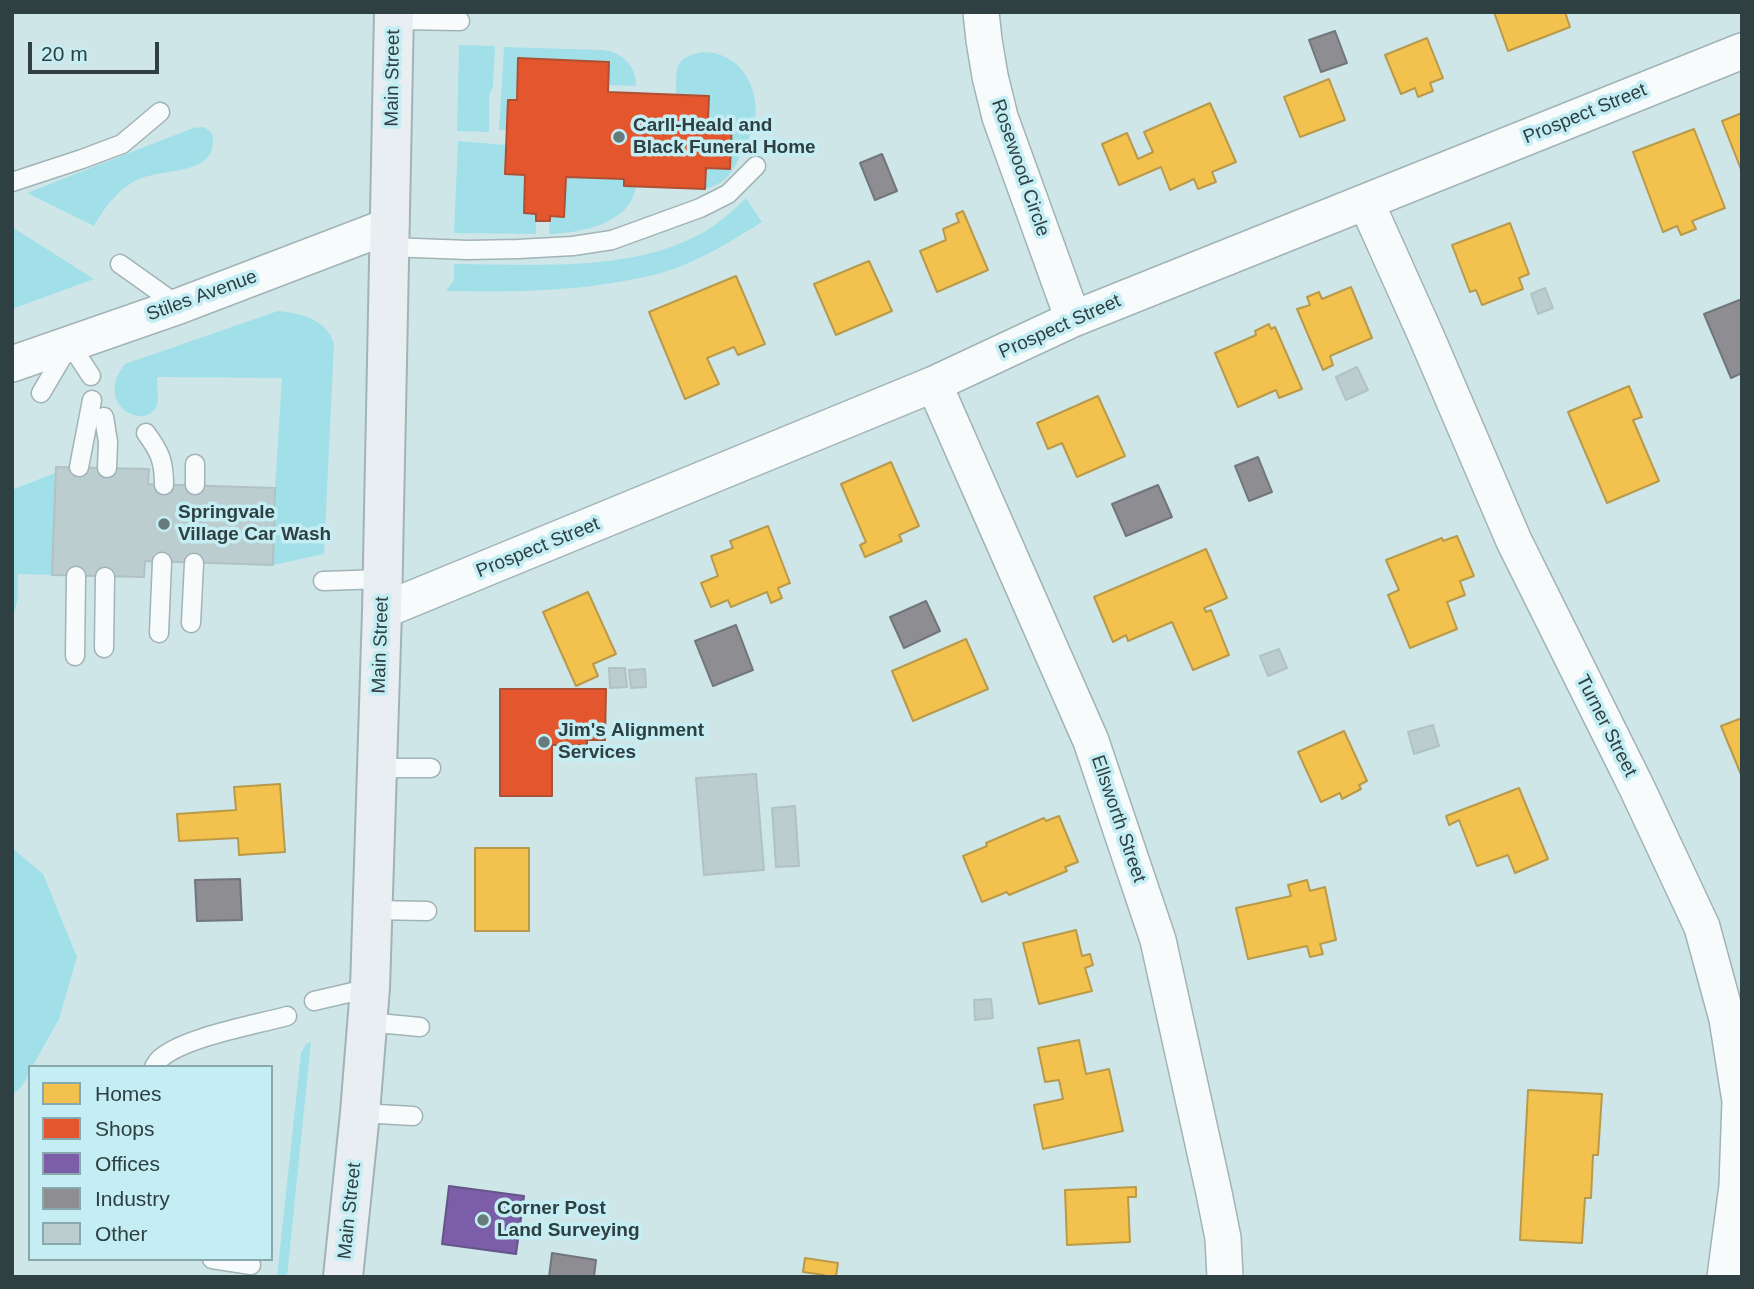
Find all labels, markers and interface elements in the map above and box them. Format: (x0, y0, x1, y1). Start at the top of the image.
scale bar (32, 28, 163, 72)
street label: Main Street (381, 29, 405, 127)
text: 20 m (41, 42, 88, 65)
street label: Prospect Street (1520, 79, 1650, 149)
street label: Rosewood Circle (986, 96, 1054, 240)
place label: Carll-Heald and Black Funeral Home (633, 115, 816, 159)
marker: Carll-Heald and Black Funeral Home (611, 129, 627, 145)
street label: Stiles Avenue (144, 265, 260, 327)
street label: Prospect Street (996, 290, 1124, 364)
place label: Springvale Village Car Wash (178, 502, 331, 546)
street label: Prospect Street (473, 513, 603, 583)
marker: Springvale Village Car Wash (156, 516, 172, 532)
street label: Main Street (368, 596, 394, 694)
street label: Turner Street (1571, 671, 1641, 781)
place label: Jim's Alignment Services (558, 720, 704, 764)
marker: Jim's Alignment Services (536, 734, 552, 750)
street label: Ellsworth Street (1086, 752, 1150, 886)
legend (28, 1065, 273, 1261)
text: Homes (95, 1082, 162, 1105)
text: Shops (95, 1117, 155, 1140)
text: Offices (95, 1152, 160, 1175)
street label: Main Street (334, 1161, 366, 1261)
text: Industry (95, 1187, 170, 1210)
place label: Corner Post Land Surveying (497, 1198, 640, 1242)
marker: Corner Post Land Surveying (475, 1212, 491, 1228)
text: Other (95, 1222, 148, 1245)

